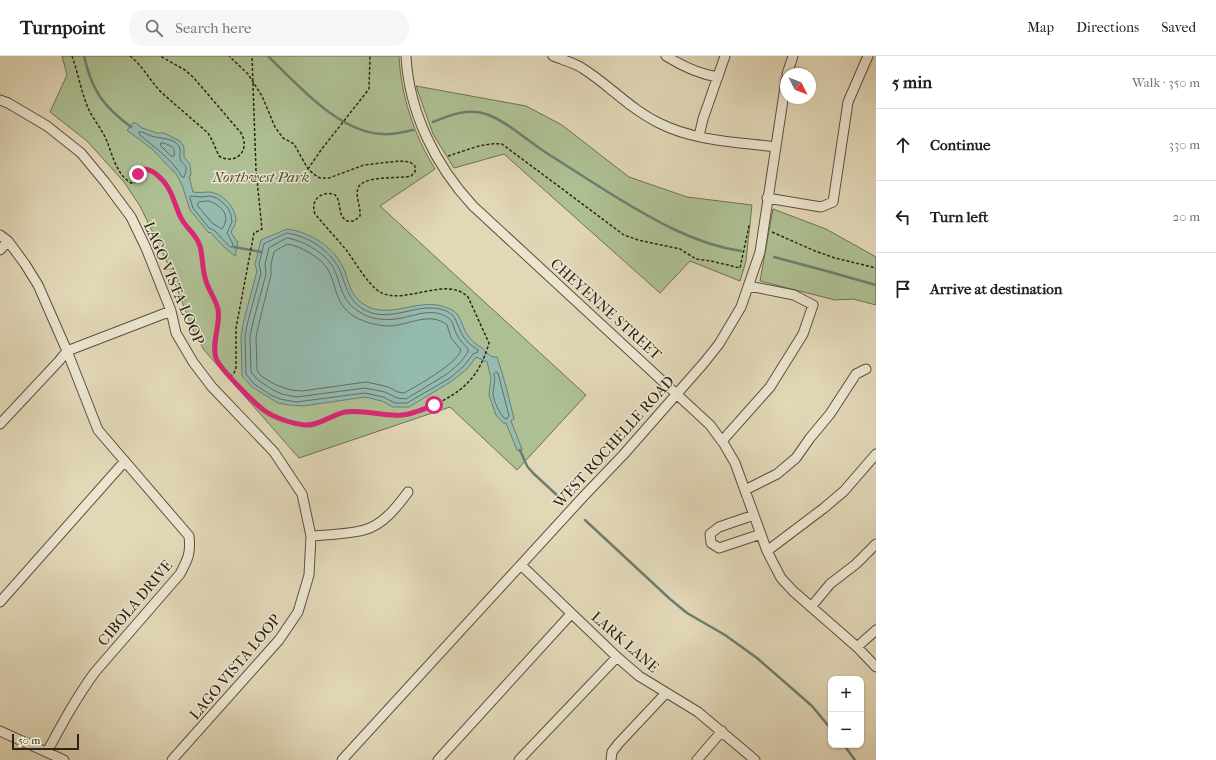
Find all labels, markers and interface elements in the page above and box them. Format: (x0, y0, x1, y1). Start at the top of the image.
search box (129, 10, 409, 46)
text: Turnpoint (20, 17, 105, 39)
icon: search (143, 17, 165, 39)
text: Search here (175, 19, 251, 37)
text: Map (1027, 19, 1054, 36)
text: Directions (1076, 19, 1139, 36)
text: Saved (1161, 19, 1196, 36)
north arrow (780, 68, 816, 104)
text: 5 min (892, 72, 932, 92)
text: Walk · 350 m (1132, 75, 1200, 90)
icon: ahead (892, 134, 914, 156)
text: Continue (930, 136, 990, 154)
text: 330 m (1169, 137, 1200, 152)
route end (129, 165, 147, 183)
park label: Northwest Park (211, 168, 310, 186)
icon: left (892, 206, 914, 228)
text: Turn left (930, 208, 988, 226)
text: 20 m (1173, 209, 1200, 224)
street label: LAGO VISTA LOOP (140, 219, 208, 347)
street label: CHEYENNE STREET (547, 254, 666, 364)
icon: arrive (892, 278, 914, 300)
text: Arrive at destination (930, 280, 1062, 298)
street label: WEST ROCHELLE ROAD (549, 372, 678, 513)
route start (425, 396, 443, 414)
street label: CIBOLA DRIVE (94, 556, 176, 650)
street label: LARK LANE (588, 608, 662, 676)
street label: LAGO VISTA LOOP (186, 611, 284, 723)
map controls (828, 676, 864, 748)
button: + (828, 676, 864, 712)
button: − (828, 712, 864, 748)
scale bar (12, 732, 79, 751)
text: 50 m (18, 734, 40, 747)

